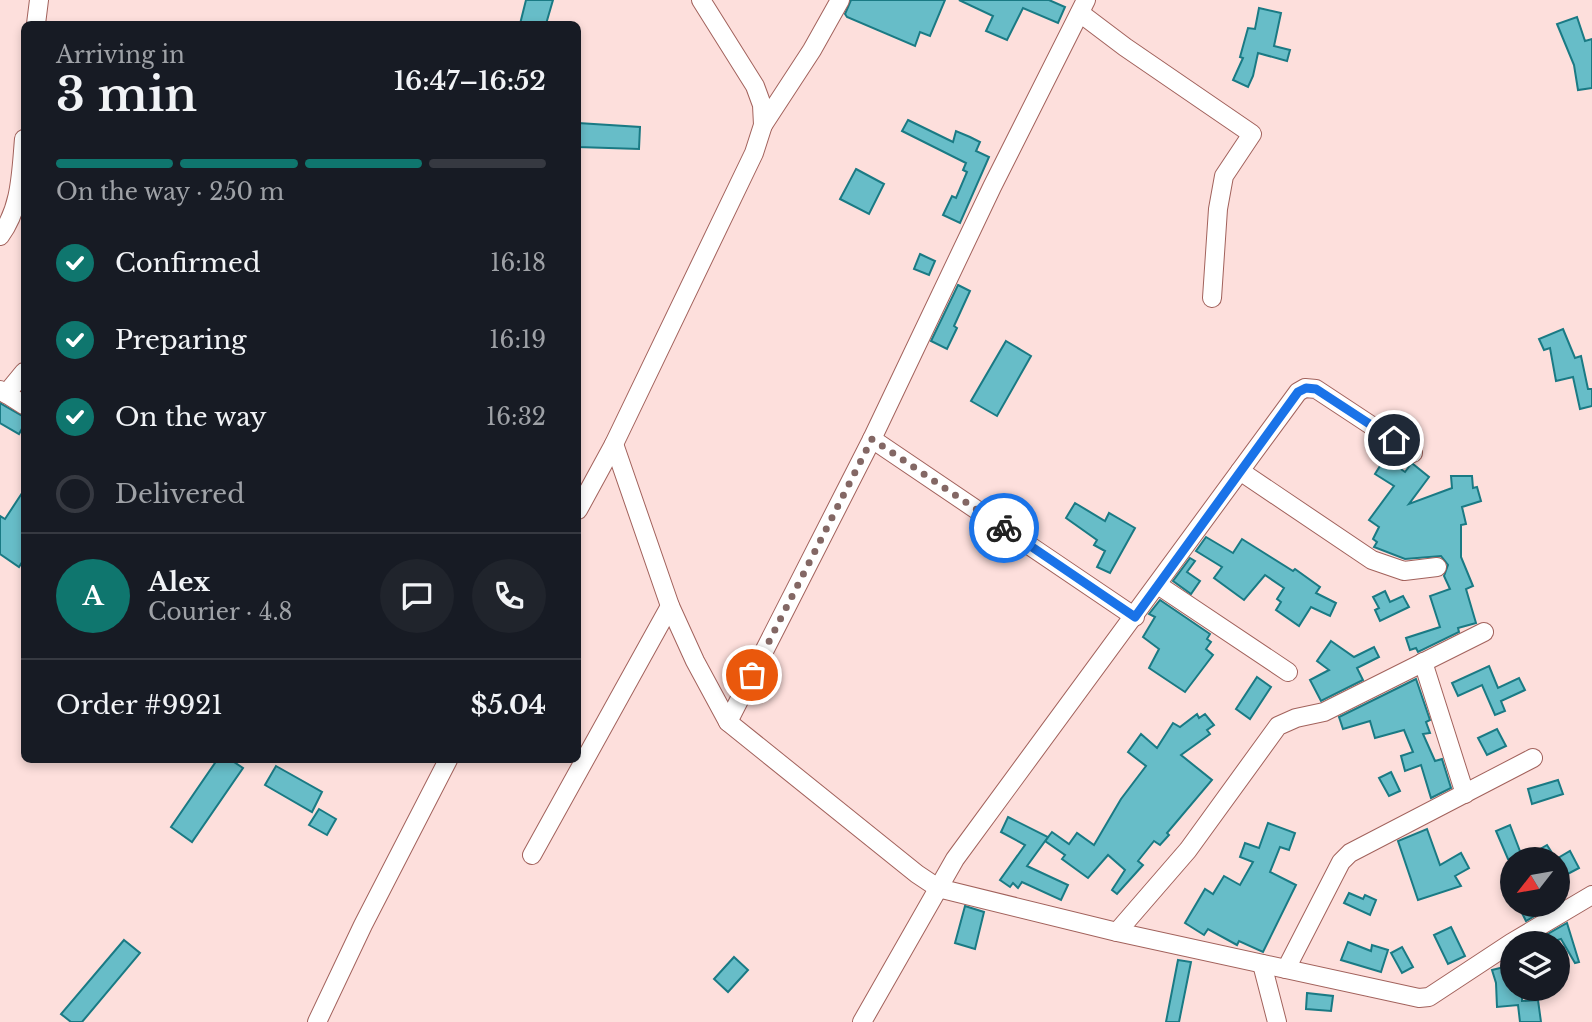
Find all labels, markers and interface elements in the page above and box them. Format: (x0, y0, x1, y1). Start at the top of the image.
text: Arriving in (56, 41, 185, 69)
text: 16:47–16:52 (394, 65, 546, 97)
text: 3 min (56, 66, 197, 123)
text: On the way · 250 m (56, 178, 284, 206)
icon: check (56, 244, 94, 282)
text: Confirmed (115, 247, 260, 279)
text: 16:18 (490, 249, 546, 277)
icon: check (56, 321, 94, 359)
text: Preparing (115, 324, 247, 356)
text: 16:19 (489, 326, 546, 354)
icon: check (56, 398, 94, 436)
text: On the way (115, 401, 267, 433)
text: 16:32 (486, 403, 546, 431)
pin (1364, 410, 1424, 470)
icon: home (1375, 421, 1413, 459)
text: Delivered (115, 478, 245, 510)
courier (969, 493, 1039, 563)
icon: bike (985, 509, 1023, 547)
button: chat (380, 559, 454, 633)
button: phone (472, 559, 546, 633)
text: Alex (148, 566, 210, 598)
text: A (82, 580, 104, 612)
text: Courier · 4.8 (148, 598, 293, 626)
pin (722, 645, 782, 705)
icon: bag (733, 656, 771, 694)
text: Order #9921 (56, 689, 223, 721)
text: $5.04 (471, 689, 546, 721)
north arrow (1500, 847, 1570, 917)
map controls (1500, 847, 1570, 1001)
button: layers (1500, 931, 1570, 1001)

